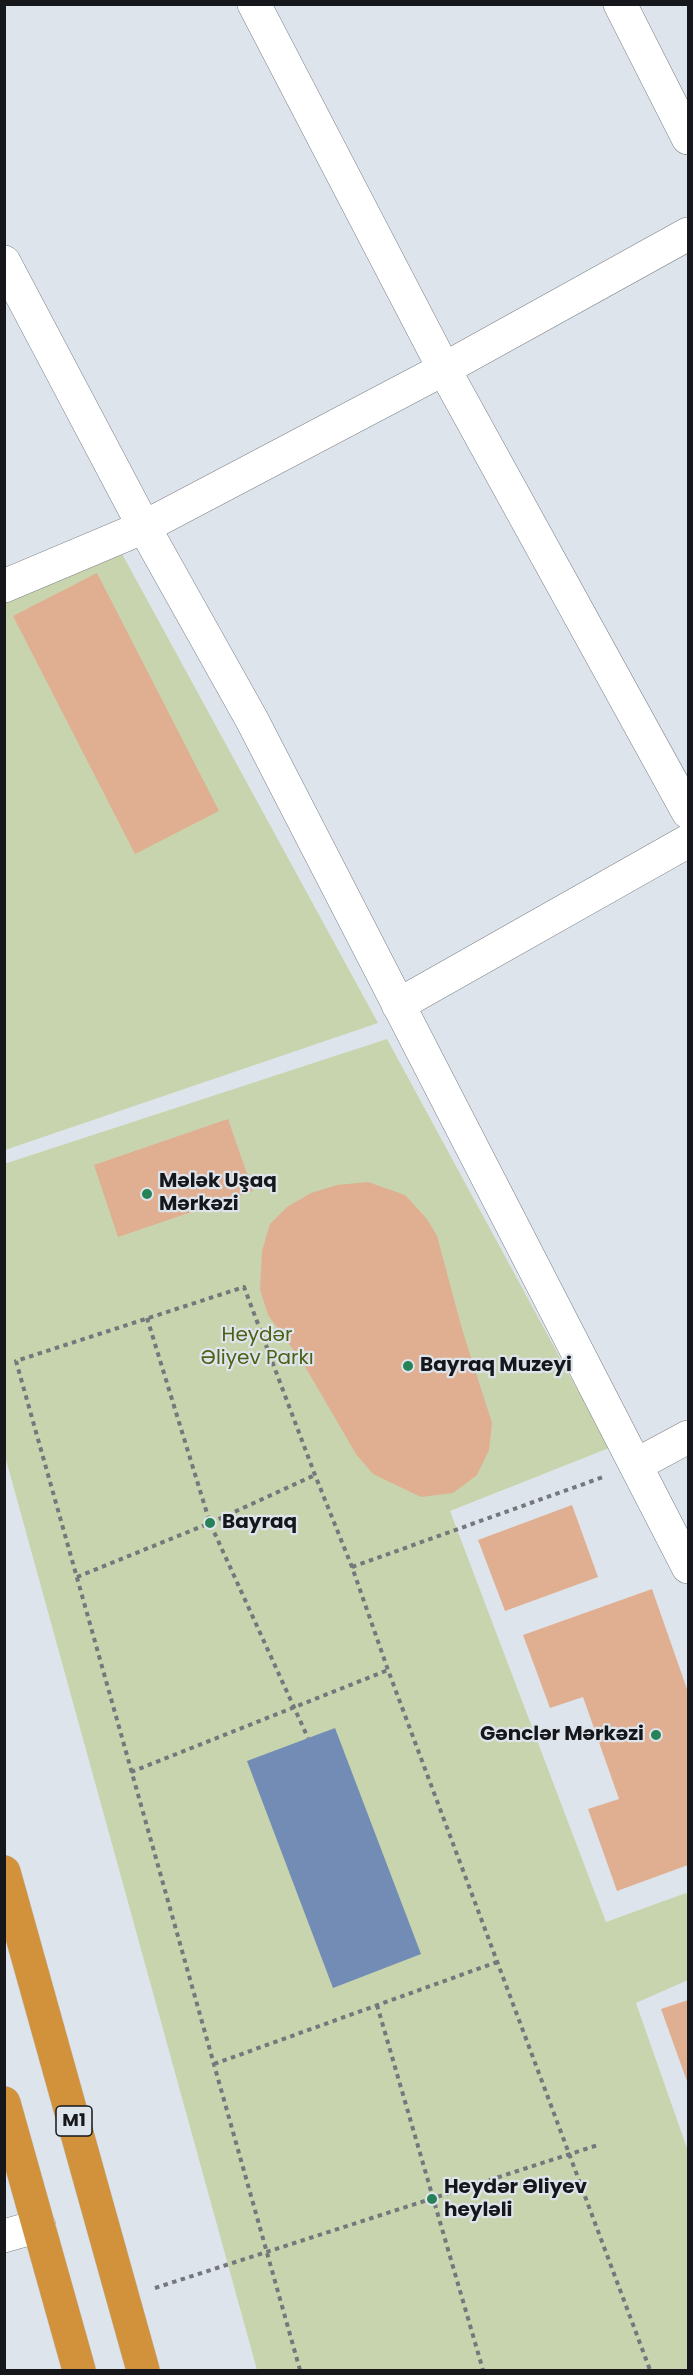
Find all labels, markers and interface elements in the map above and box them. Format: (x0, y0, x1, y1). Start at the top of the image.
place label: Mələk Uşaq Mərkəzi (159, 1170, 277, 1217)
marker: Mələk Uşaq Mərkəzi (140, 1187, 154, 1201)
park label: Heydər Əliyev Parkı (200, 1324, 314, 1371)
place label: Bayraq Muzeyi (420, 1354, 572, 1378)
marker: Bayraq Muzeyi (401, 1359, 415, 1373)
place label: Bayraq (222, 1511, 297, 1535)
marker: Bayraq (203, 1516, 217, 1530)
place label: Gənclər Mərkəzi (480, 1723, 644, 1747)
marker: Gənclər Mərkəzi (649, 1728, 663, 1742)
road number: M1 (56, 2106, 92, 2136)
place label: Heydər Əliyev heyləli (444, 2176, 587, 2223)
marker: Heydər Əliyev heyləli (425, 2192, 439, 2206)

